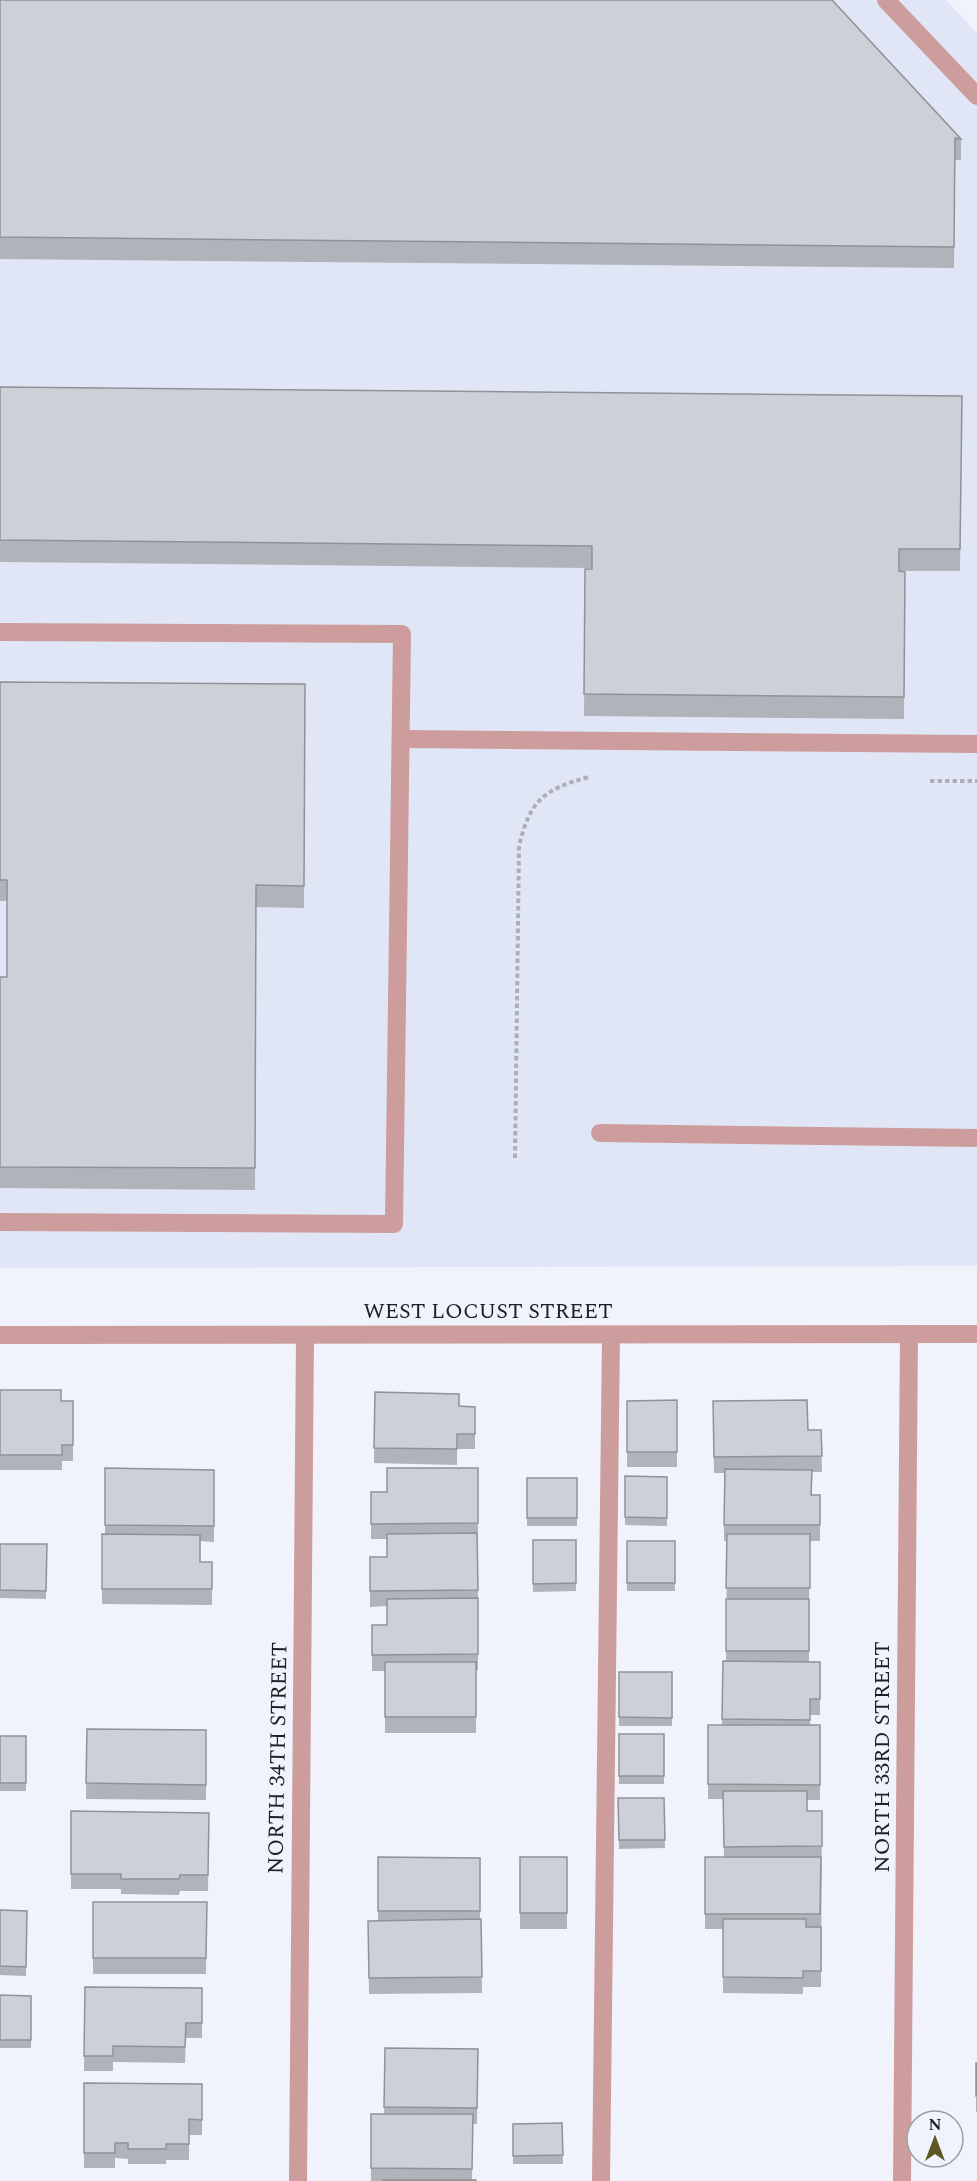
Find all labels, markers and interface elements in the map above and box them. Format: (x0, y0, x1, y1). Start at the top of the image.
street label: WEST LOCUST STREET (363, 1295, 613, 1328)
street label: NORTH 34TH STREET (259, 1641, 297, 1875)
street label: NORTH 33RD STREET (866, 1641, 899, 1873)
north arrow (905, 2109, 965, 2169)
text: N (928, 2113, 942, 2137)

